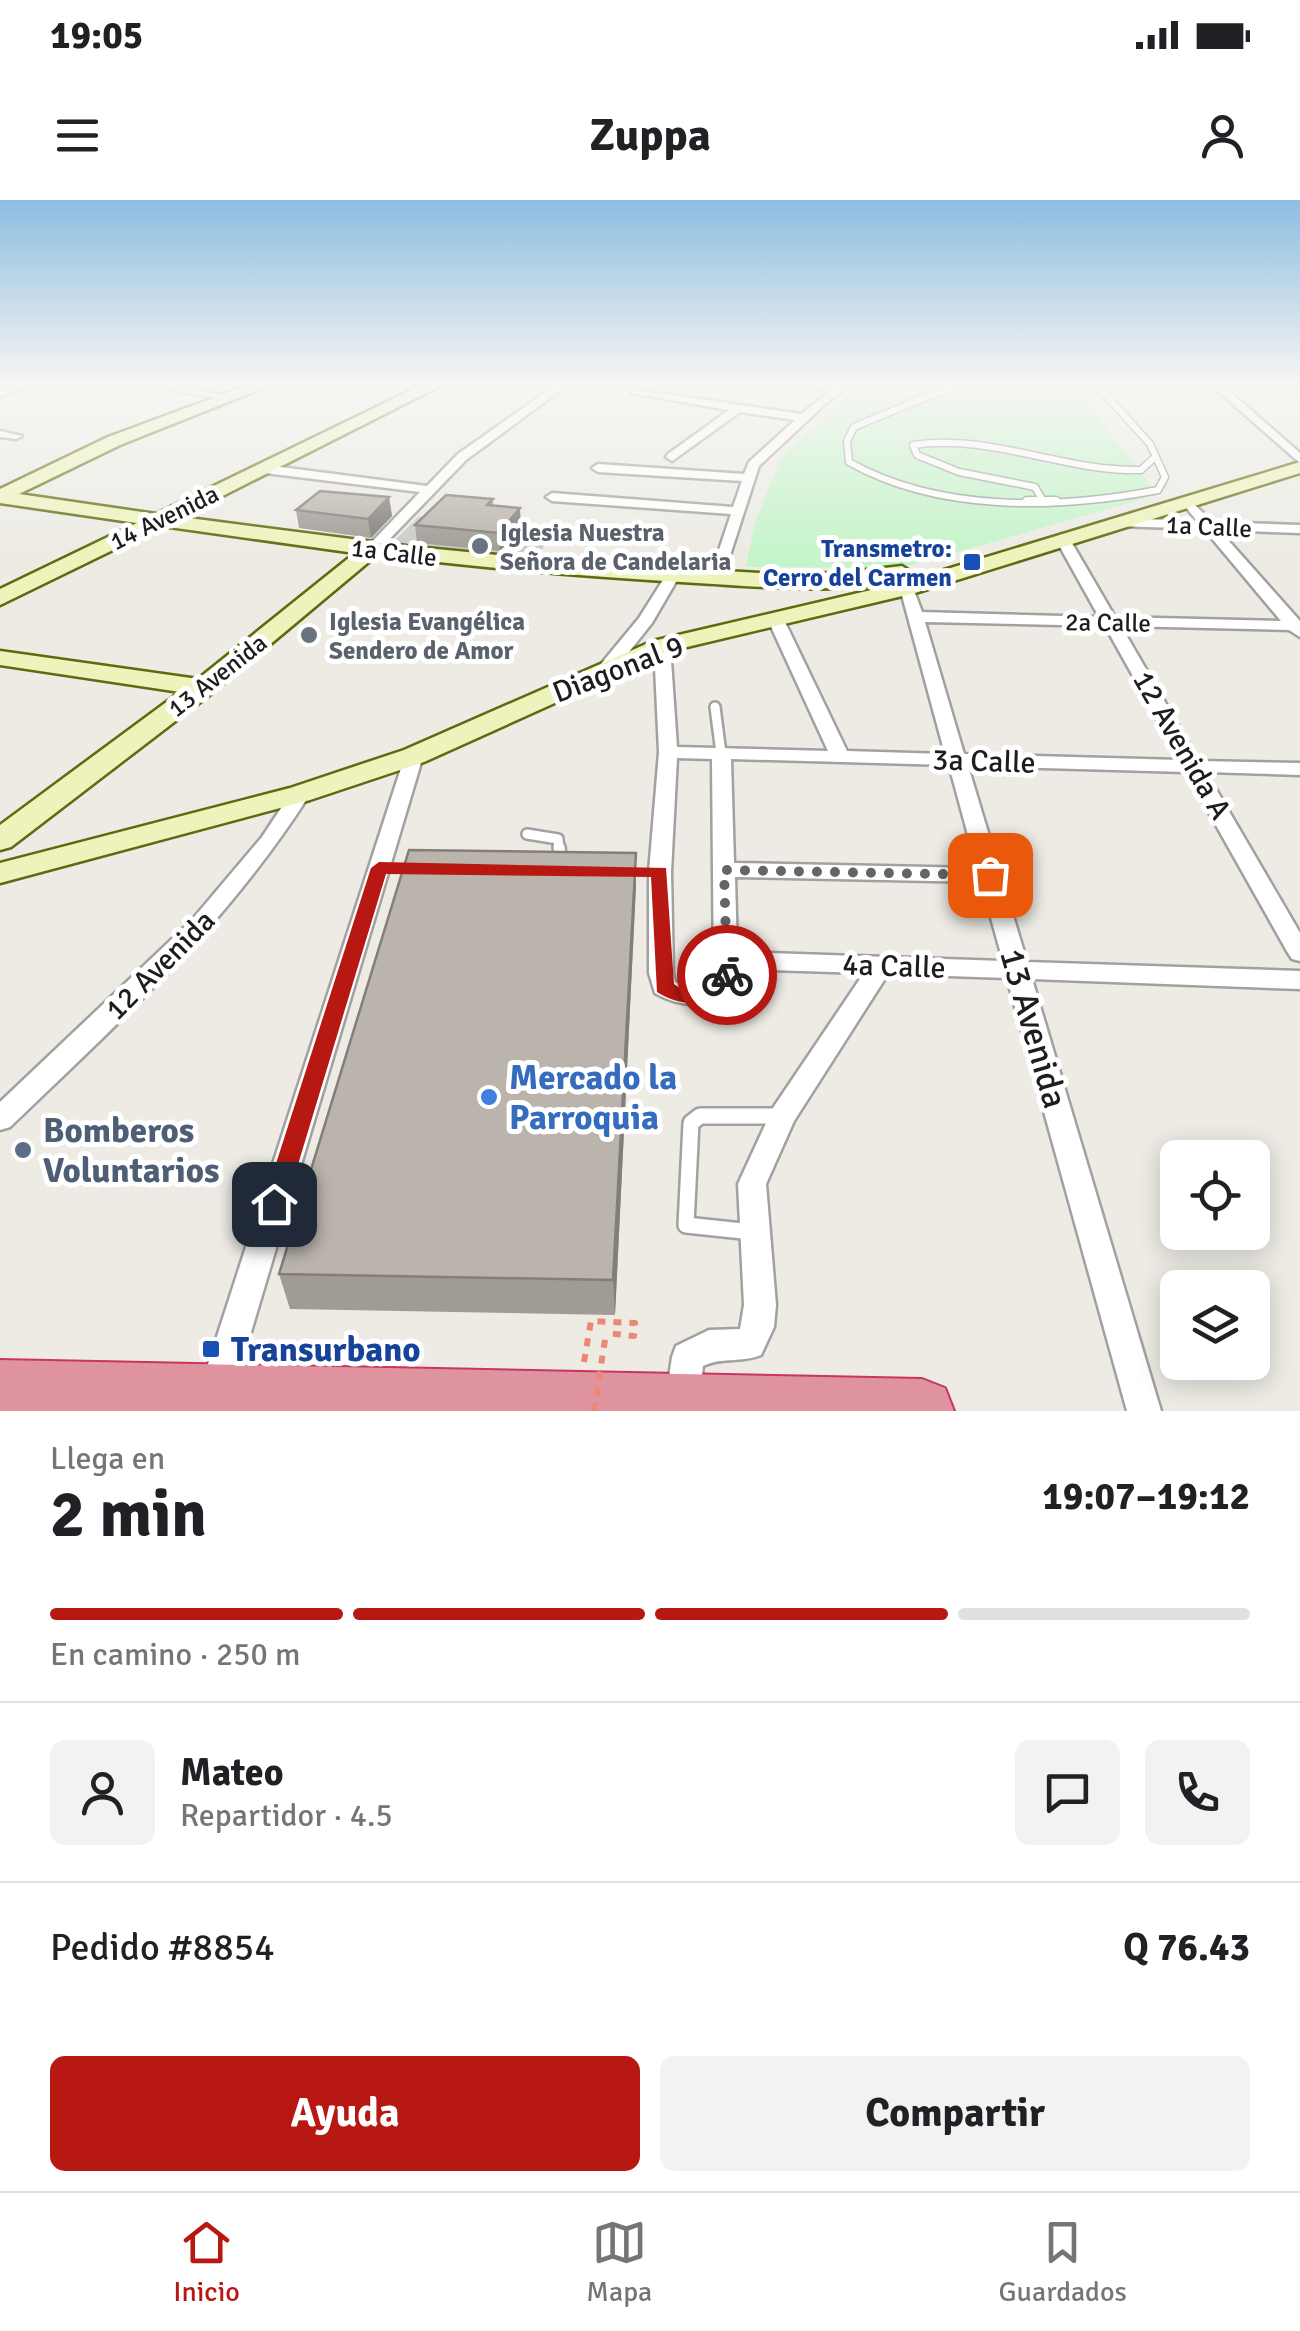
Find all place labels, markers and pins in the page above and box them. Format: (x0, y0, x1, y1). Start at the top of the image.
place label: Iglesia Nuestra Señora de Candelaria (500, 517, 732, 577)
place label: Transmetro: Cerro del Carmen (763, 533, 952, 593)
marker: Iglesia Nuestra Señora de Candelaria (469, 535, 491, 557)
marker: Transmetro: Cerro del Carmen (961, 551, 983, 573)
place label: Iglesia Evangélica Sendero de Amor (329, 606, 525, 666)
marker: Iglesia Evangélica Sendero de Amor (298, 624, 320, 646)
pin (948, 833, 1033, 918)
place label: Mercado la Parroquia (509, 1056, 677, 1139)
marker: Mercado la Parroquia (478, 1086, 500, 1108)
place label: Bomberos Voluntarios (43, 1109, 220, 1192)
marker: Bomberos Voluntarios (12, 1139, 34, 1161)
pin (232, 1162, 317, 1247)
place label: Transurbano (231, 1328, 421, 1371)
marker: Transurbano (200, 1338, 222, 1360)

